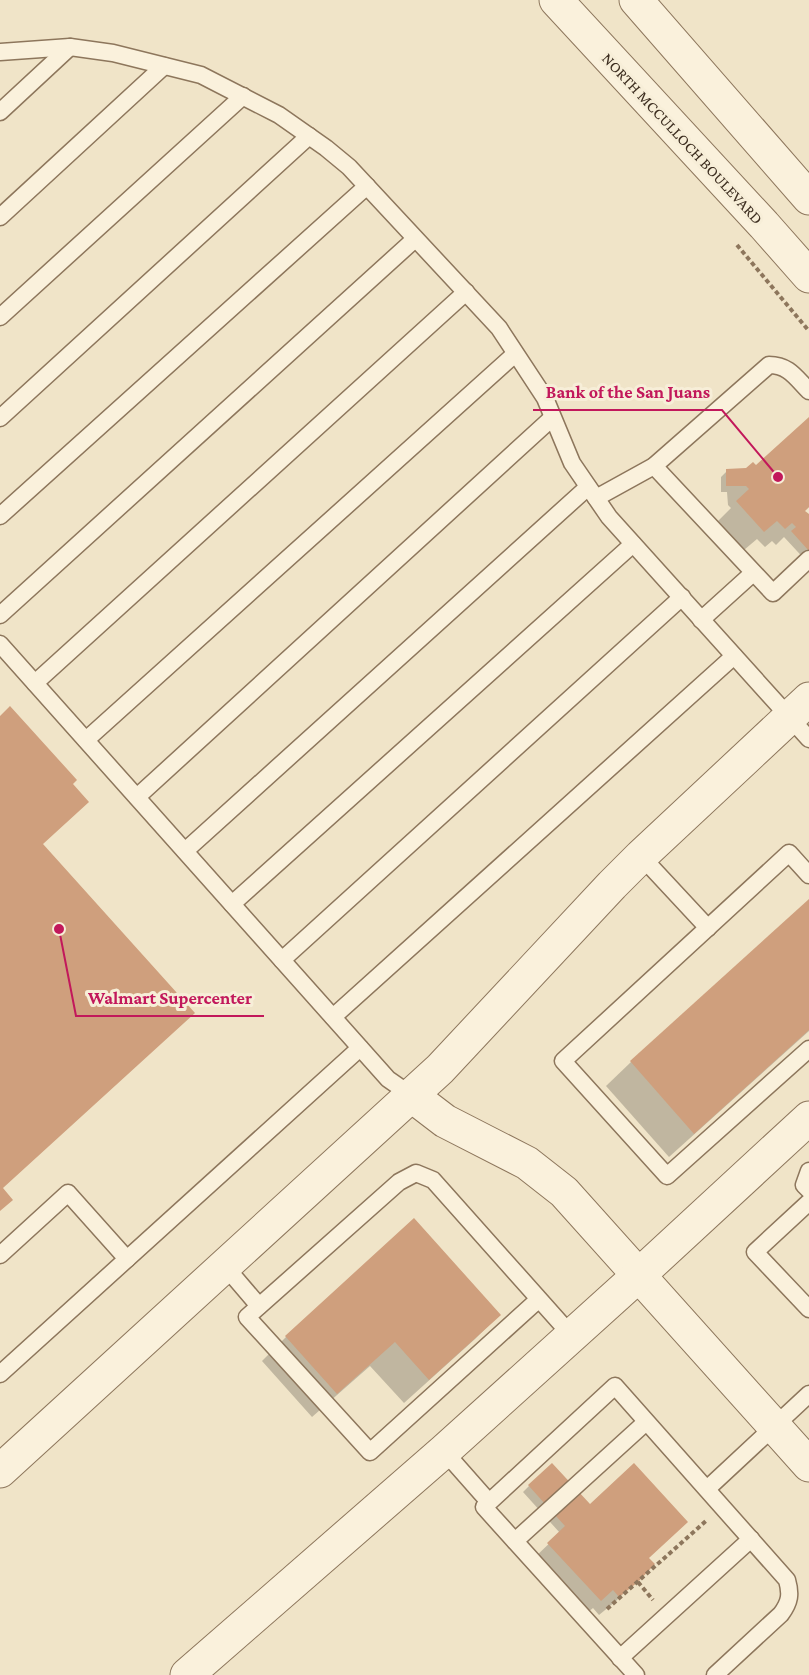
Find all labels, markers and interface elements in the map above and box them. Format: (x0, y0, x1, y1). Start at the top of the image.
street label: NORTH MCCULLOCH BOULEVARD (599, 49, 766, 227)
callout: Bank of the San Juans (533, 374, 722, 410)
text: Bank of the San Juans (546, 382, 710, 402)
callout: Walmart Supercenter (76, 980, 264, 1016)
text: Walmart Supercenter (87, 988, 252, 1008)

